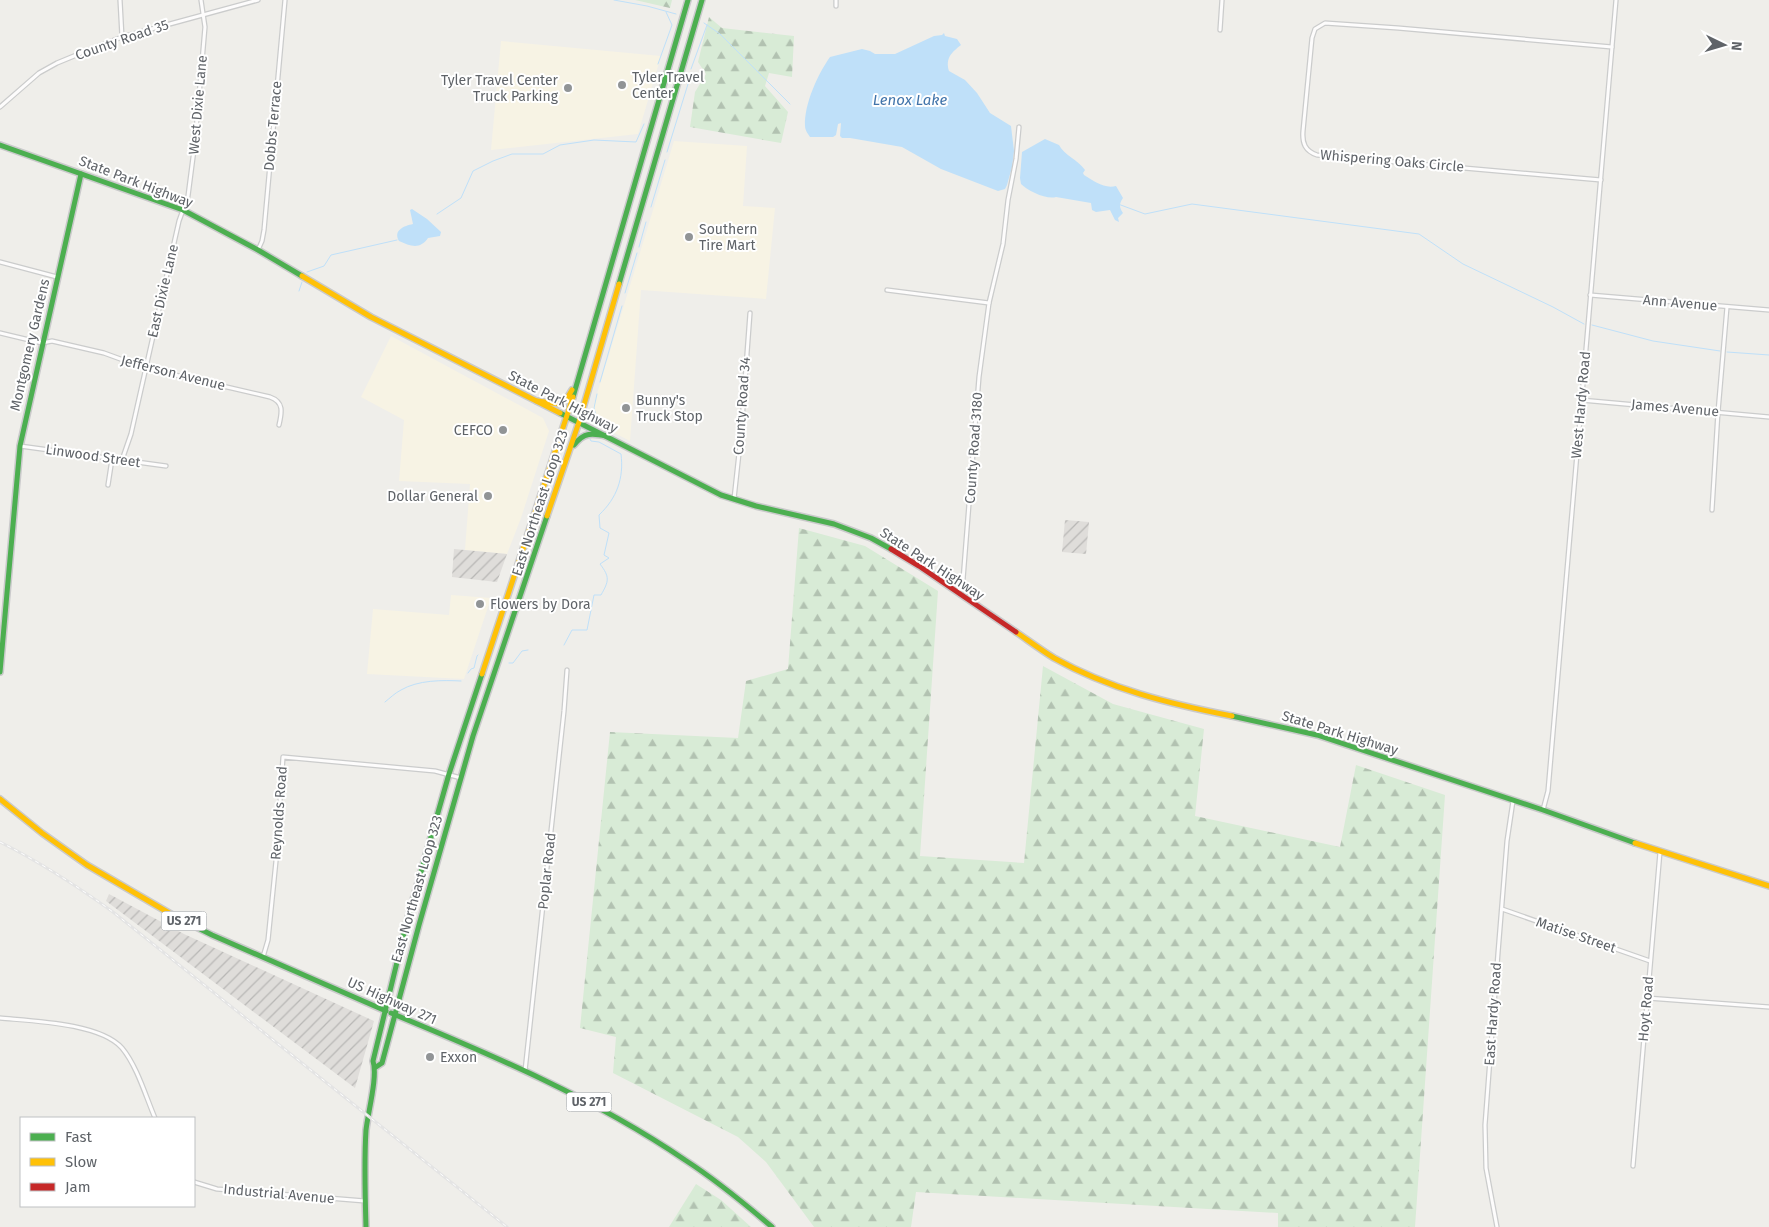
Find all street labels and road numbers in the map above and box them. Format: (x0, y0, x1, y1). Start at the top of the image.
street label: County Road 35 (73, 16, 171, 64)
street label: West Dixie Lane (185, 55, 211, 155)
street label: Dobbs Terrace (261, 80, 285, 172)
street label: Whispering Oaks Circle (1319, 146, 1465, 176)
street label: State Park Highway (77, 152, 196, 212)
street label: East Dixie Lane (144, 243, 182, 339)
street label: Montgomery Gardens (7, 277, 54, 413)
street label: Ann Avenue (1642, 291, 1718, 315)
street label: West Hardy Road (1568, 351, 1594, 459)
street label: Jefferson Avenue (119, 352, 227, 394)
street label: County Road 34 (730, 356, 754, 455)
street label: State Park Highway (505, 367, 621, 437)
street label: County Road 3180 (962, 391, 986, 504)
street label: James Avenue (1630, 396, 1720, 420)
street label: East Northeast Loop 323 (508, 428, 572, 578)
street label: Linwood Street (44, 441, 142, 471)
street label: State Park Highway (877, 524, 987, 604)
street label: State Park Highway (1280, 707, 1400, 759)
street label: Reynolds Road (267, 765, 291, 861)
street label: East Northeast Loop 323 (388, 813, 446, 965)
street label: Poplar Road (535, 832, 559, 910)
road number: US 271 (162, 911, 206, 930)
street label: Matise Street (1534, 913, 1619, 957)
street label: East Hardy Road (1481, 962, 1505, 1066)
street label: US Highway 271 (345, 974, 439, 1028)
street label: Hoyt Road (1635, 976, 1657, 1042)
road number: US 271 (566, 1092, 612, 1112)
street label: Industrial Avenue (223, 1181, 335, 1207)

